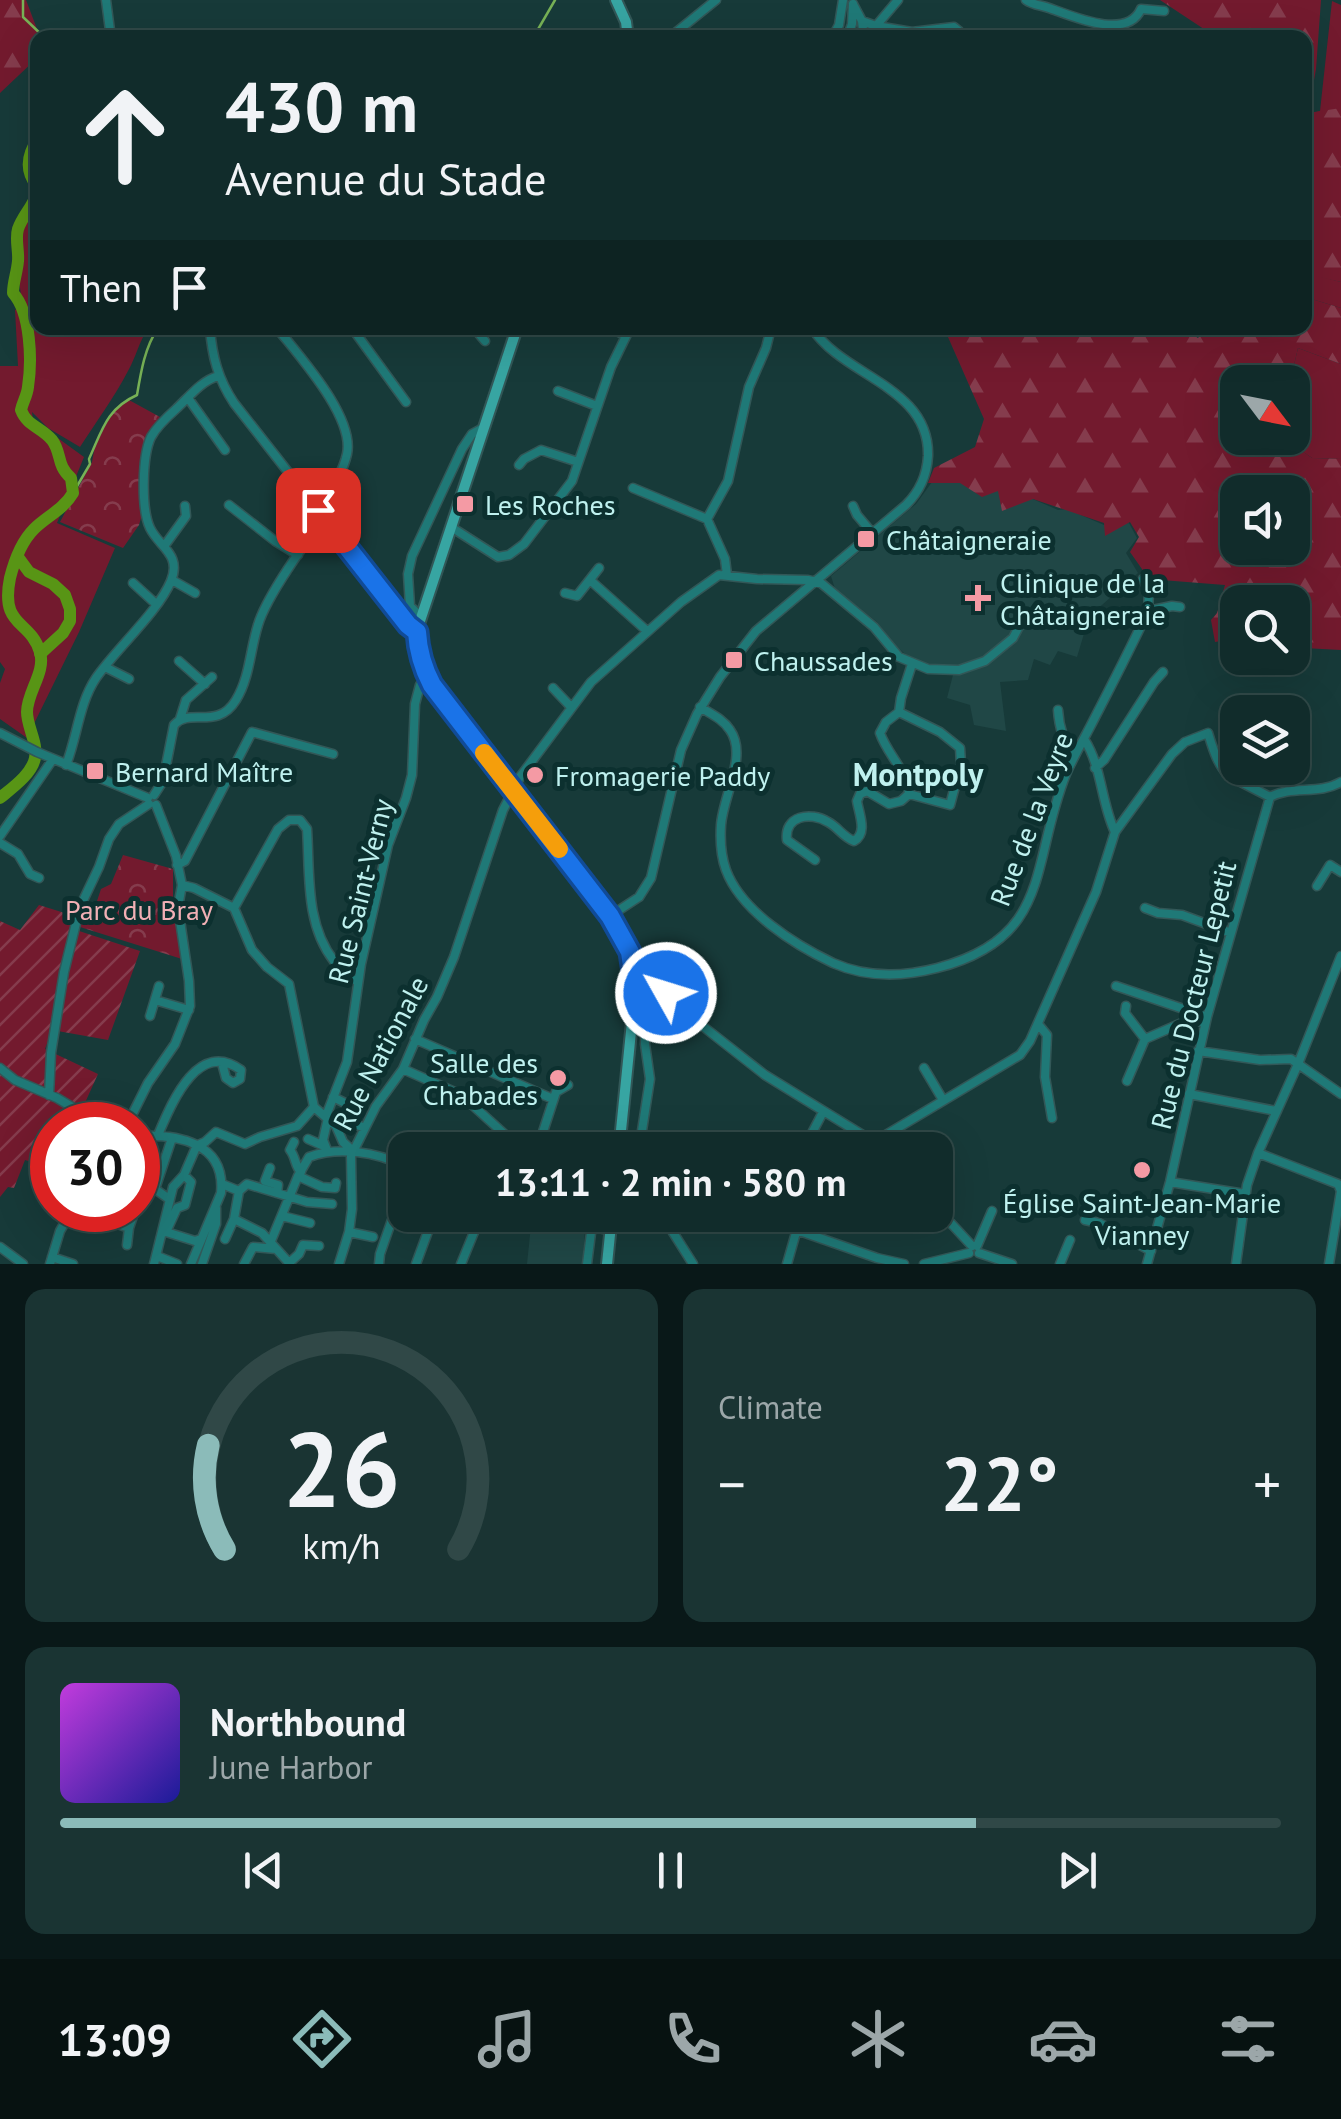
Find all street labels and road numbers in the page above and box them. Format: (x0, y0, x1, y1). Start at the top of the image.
street label: Rue de la Veyre (981, 727, 1081, 911)
street label: Rue Saint-Verny (319, 795, 401, 987)
street label: Rue du Docteur Lepetit (1142, 857, 1244, 1133)
street label: Rue Nationale (324, 969, 436, 1137)

